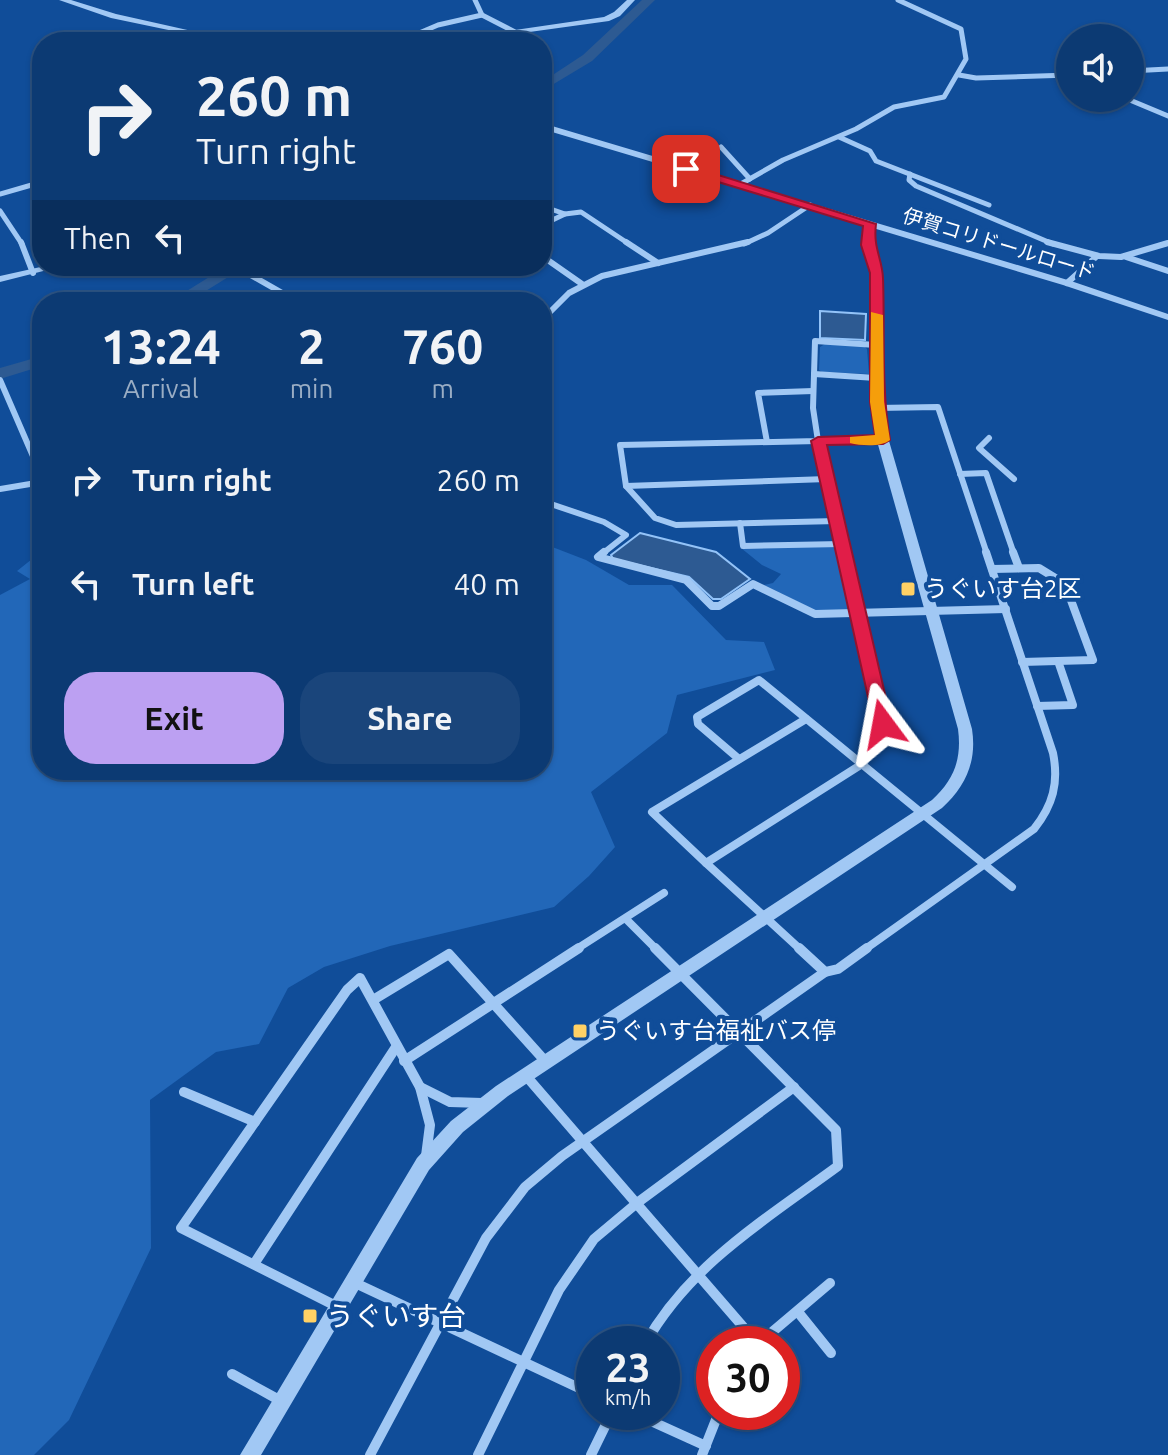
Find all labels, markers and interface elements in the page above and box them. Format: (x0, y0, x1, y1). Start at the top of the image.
map controls (1056, 24, 1144, 112)
button: sound (1056, 24, 1144, 112)
icon: right (64, 64, 168, 168)
text: 260 m (196, 64, 352, 127)
text: Turn right (196, 130, 356, 171)
pin (652, 135, 720, 203)
icon: arrive (664, 147, 708, 191)
street label: 伊賀コリドールロード (900, 203, 1098, 284)
icon: left (148, 216, 192, 260)
text: Then (64, 221, 132, 255)
text: 13:24 (101, 319, 221, 373)
text: 2 (298, 319, 325, 373)
text: 760 (402, 319, 483, 373)
text: Arrival (123, 374, 199, 403)
text: min (290, 374, 333, 403)
text: m (431, 374, 454, 403)
icon: right (64, 458, 108, 502)
text: Turn right (132, 463, 272, 497)
text: 260 m (436, 463, 520, 497)
icon: left (64, 562, 108, 606)
text: Turn left (132, 567, 254, 601)
text: 40 m (453, 567, 520, 601)
place label: うぐいす台2区 (924, 575, 1082, 602)
marker: うぐいす台2区 (899, 580, 917, 598)
button: Exit (64, 672, 284, 764)
button: Share (300, 672, 520, 764)
position arrow (841, 682, 925, 766)
place label: うぐいす台福祉バス停 (596, 1017, 836, 1044)
marker: うぐいす台福祉バス停 (571, 1022, 589, 1040)
place label: うぐいす台 (326, 1300, 466, 1331)
marker: うぐいす台 (301, 1307, 319, 1325)
speed limit sign: 30 (696, 1326, 800, 1430)
text: 23 (605, 1345, 651, 1390)
text: km/h (605, 1386, 651, 1409)

